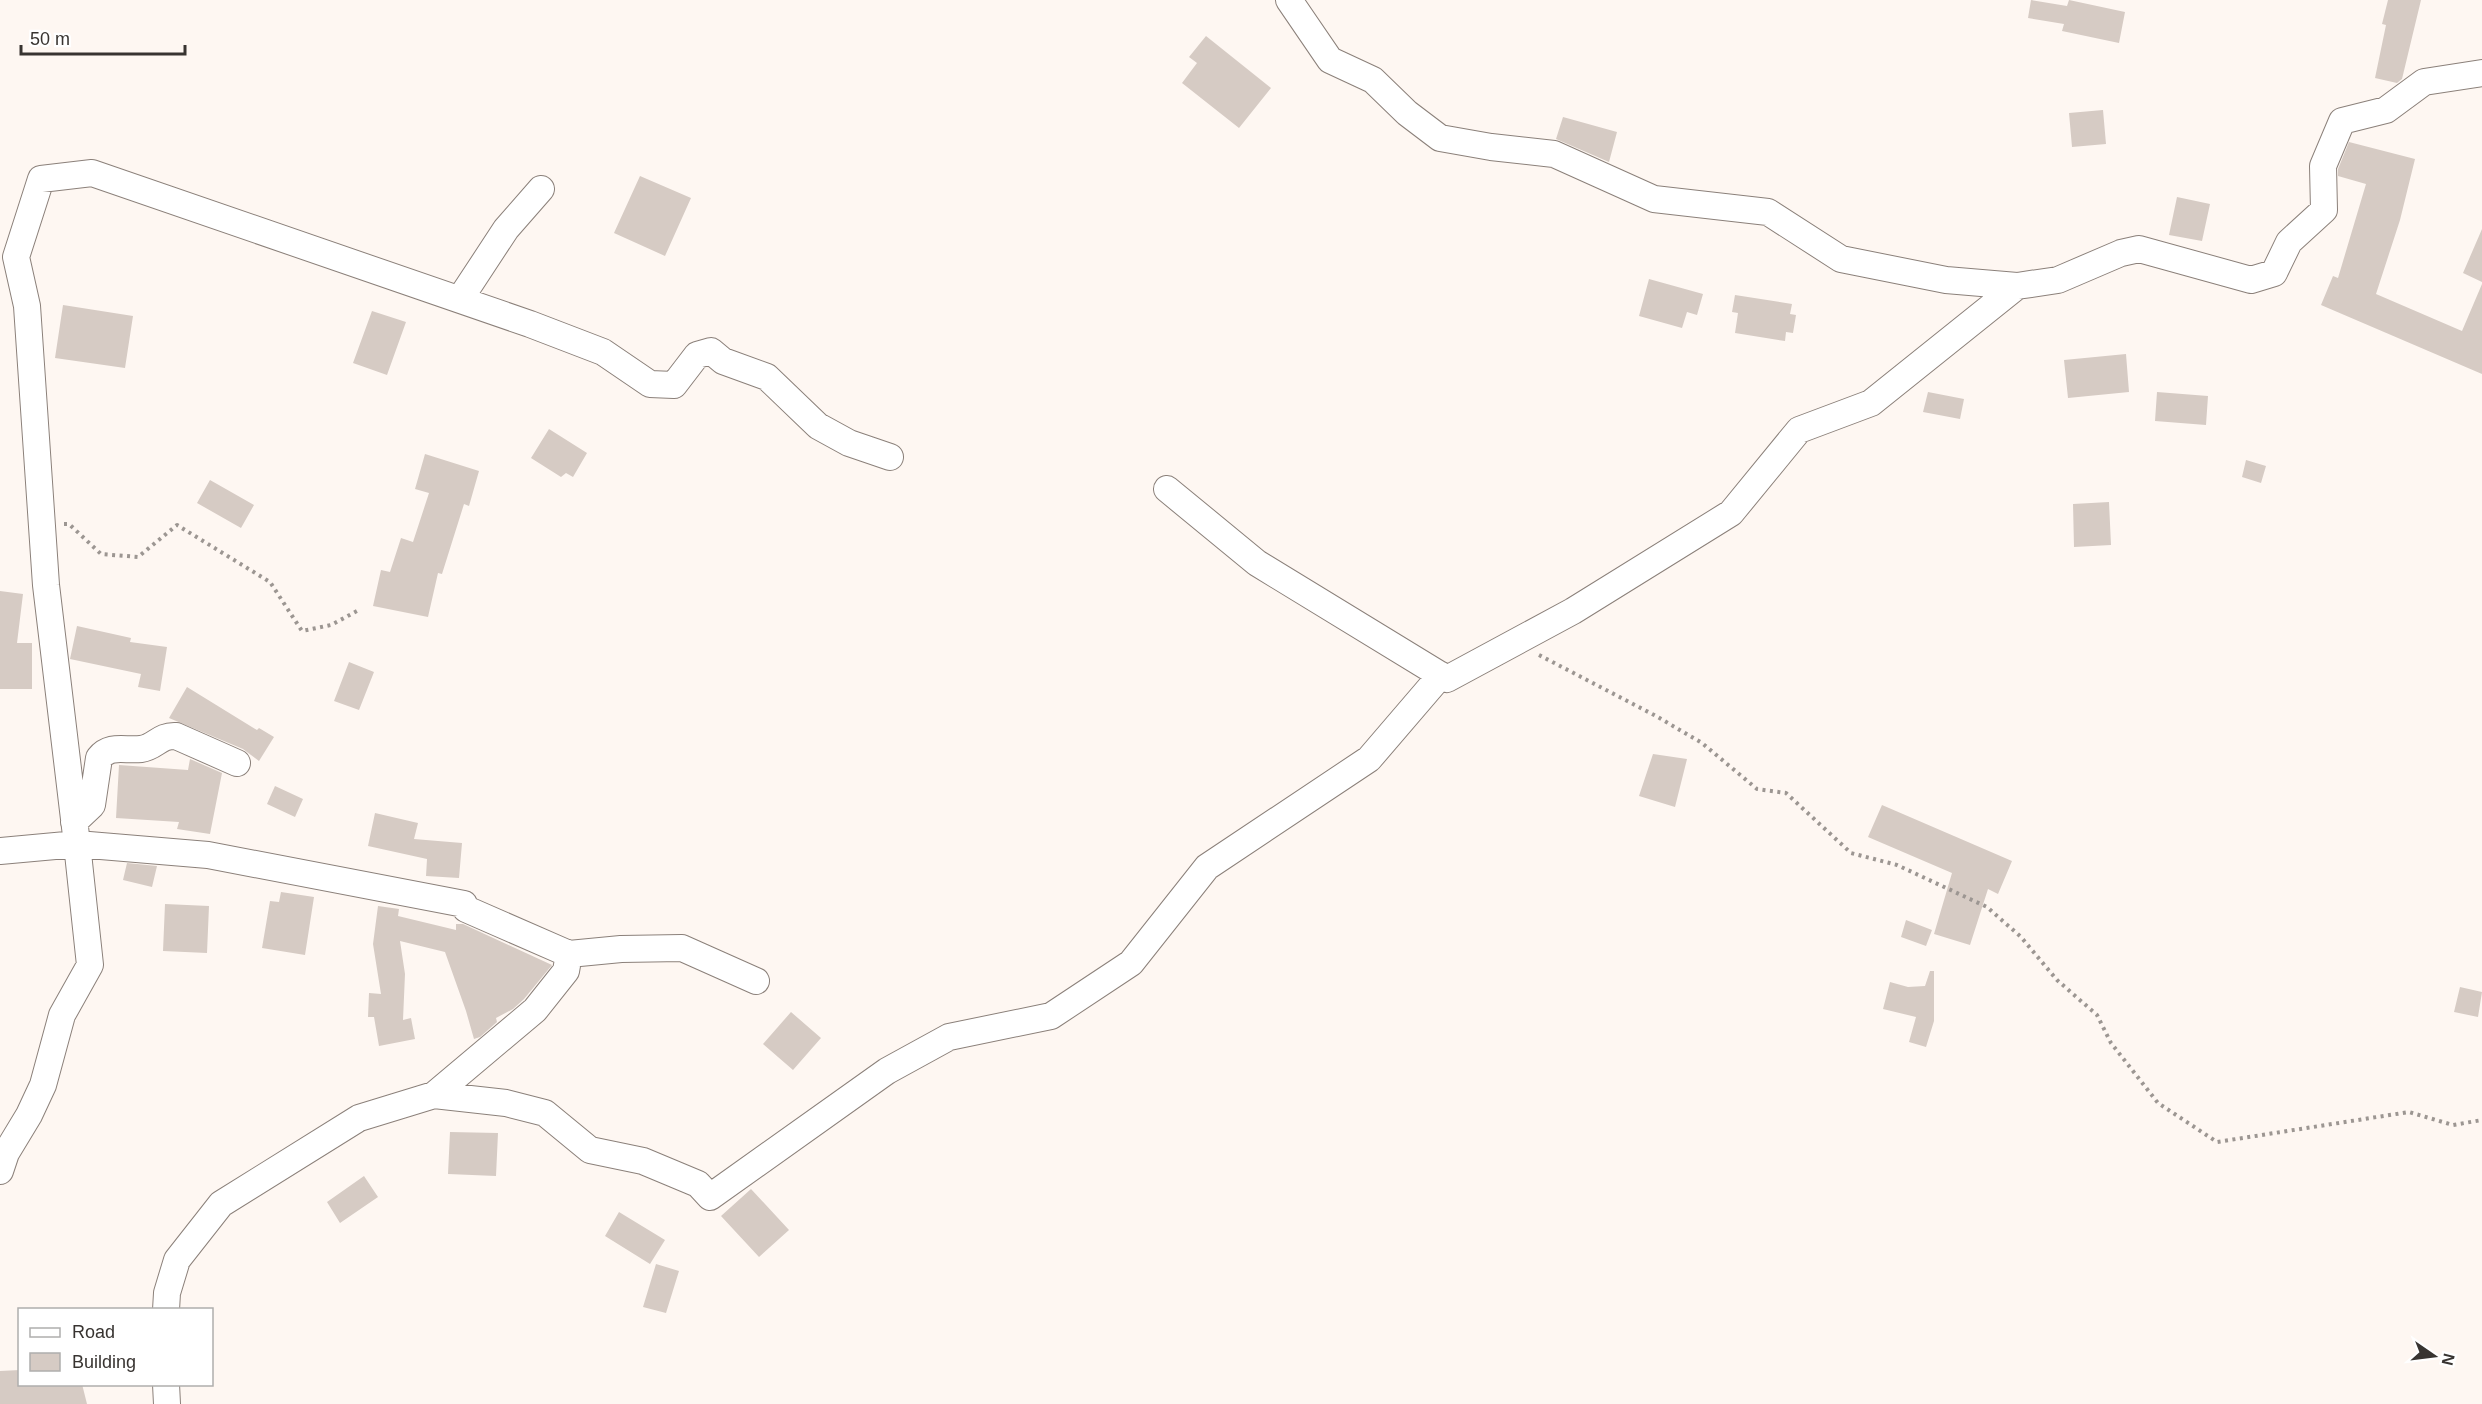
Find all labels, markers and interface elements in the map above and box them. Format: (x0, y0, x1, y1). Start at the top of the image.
scale bar (21, 18, 184, 56)
text: 50 m (30, 29, 70, 49)
legend (18, 1308, 213, 1386)
text: Road (72, 1322, 115, 1342)
north arrow (2404, 1326, 2464, 1386)
text: Building (72, 1352, 136, 1372)
text: N (2438, 1352, 2458, 1367)

